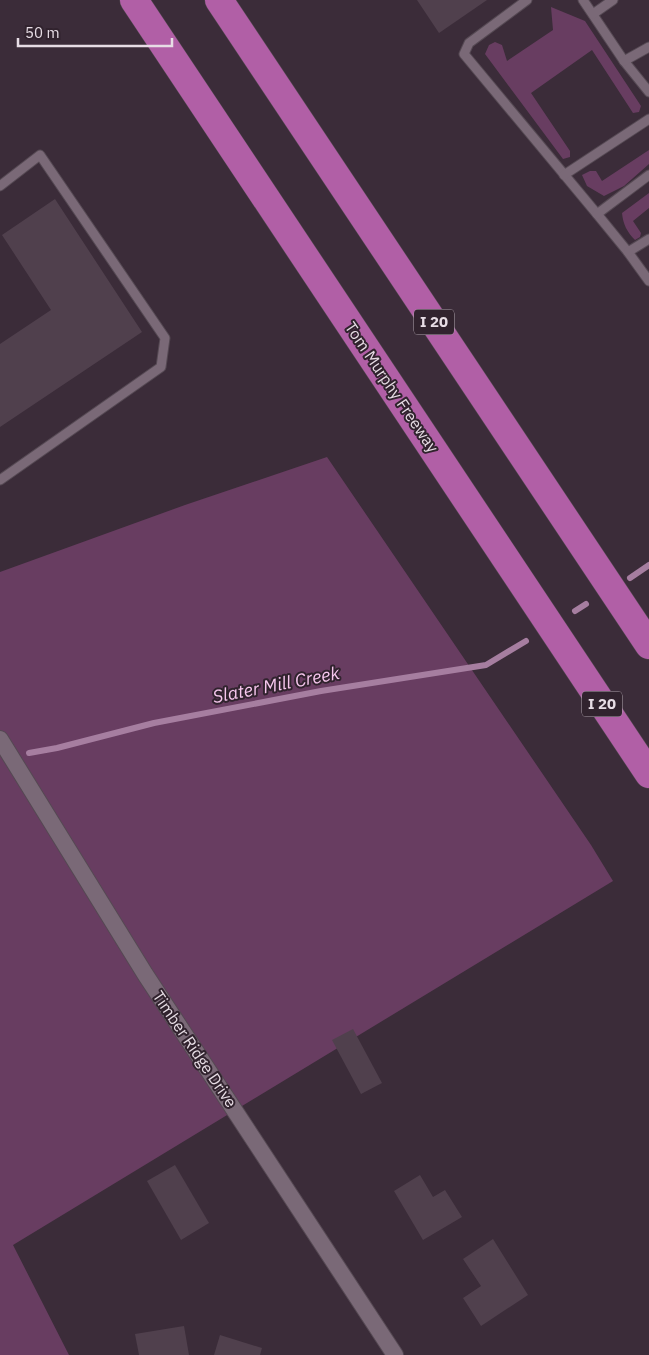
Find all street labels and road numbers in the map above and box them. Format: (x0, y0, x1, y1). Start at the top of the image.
road number: I 20 (414, 310, 454, 334)
street label: Tom Murphy Freeway (341, 318, 443, 456)
road number: I 20 (582, 692, 622, 716)
street label: Timber Ridge Drive (149, 987, 242, 1111)

